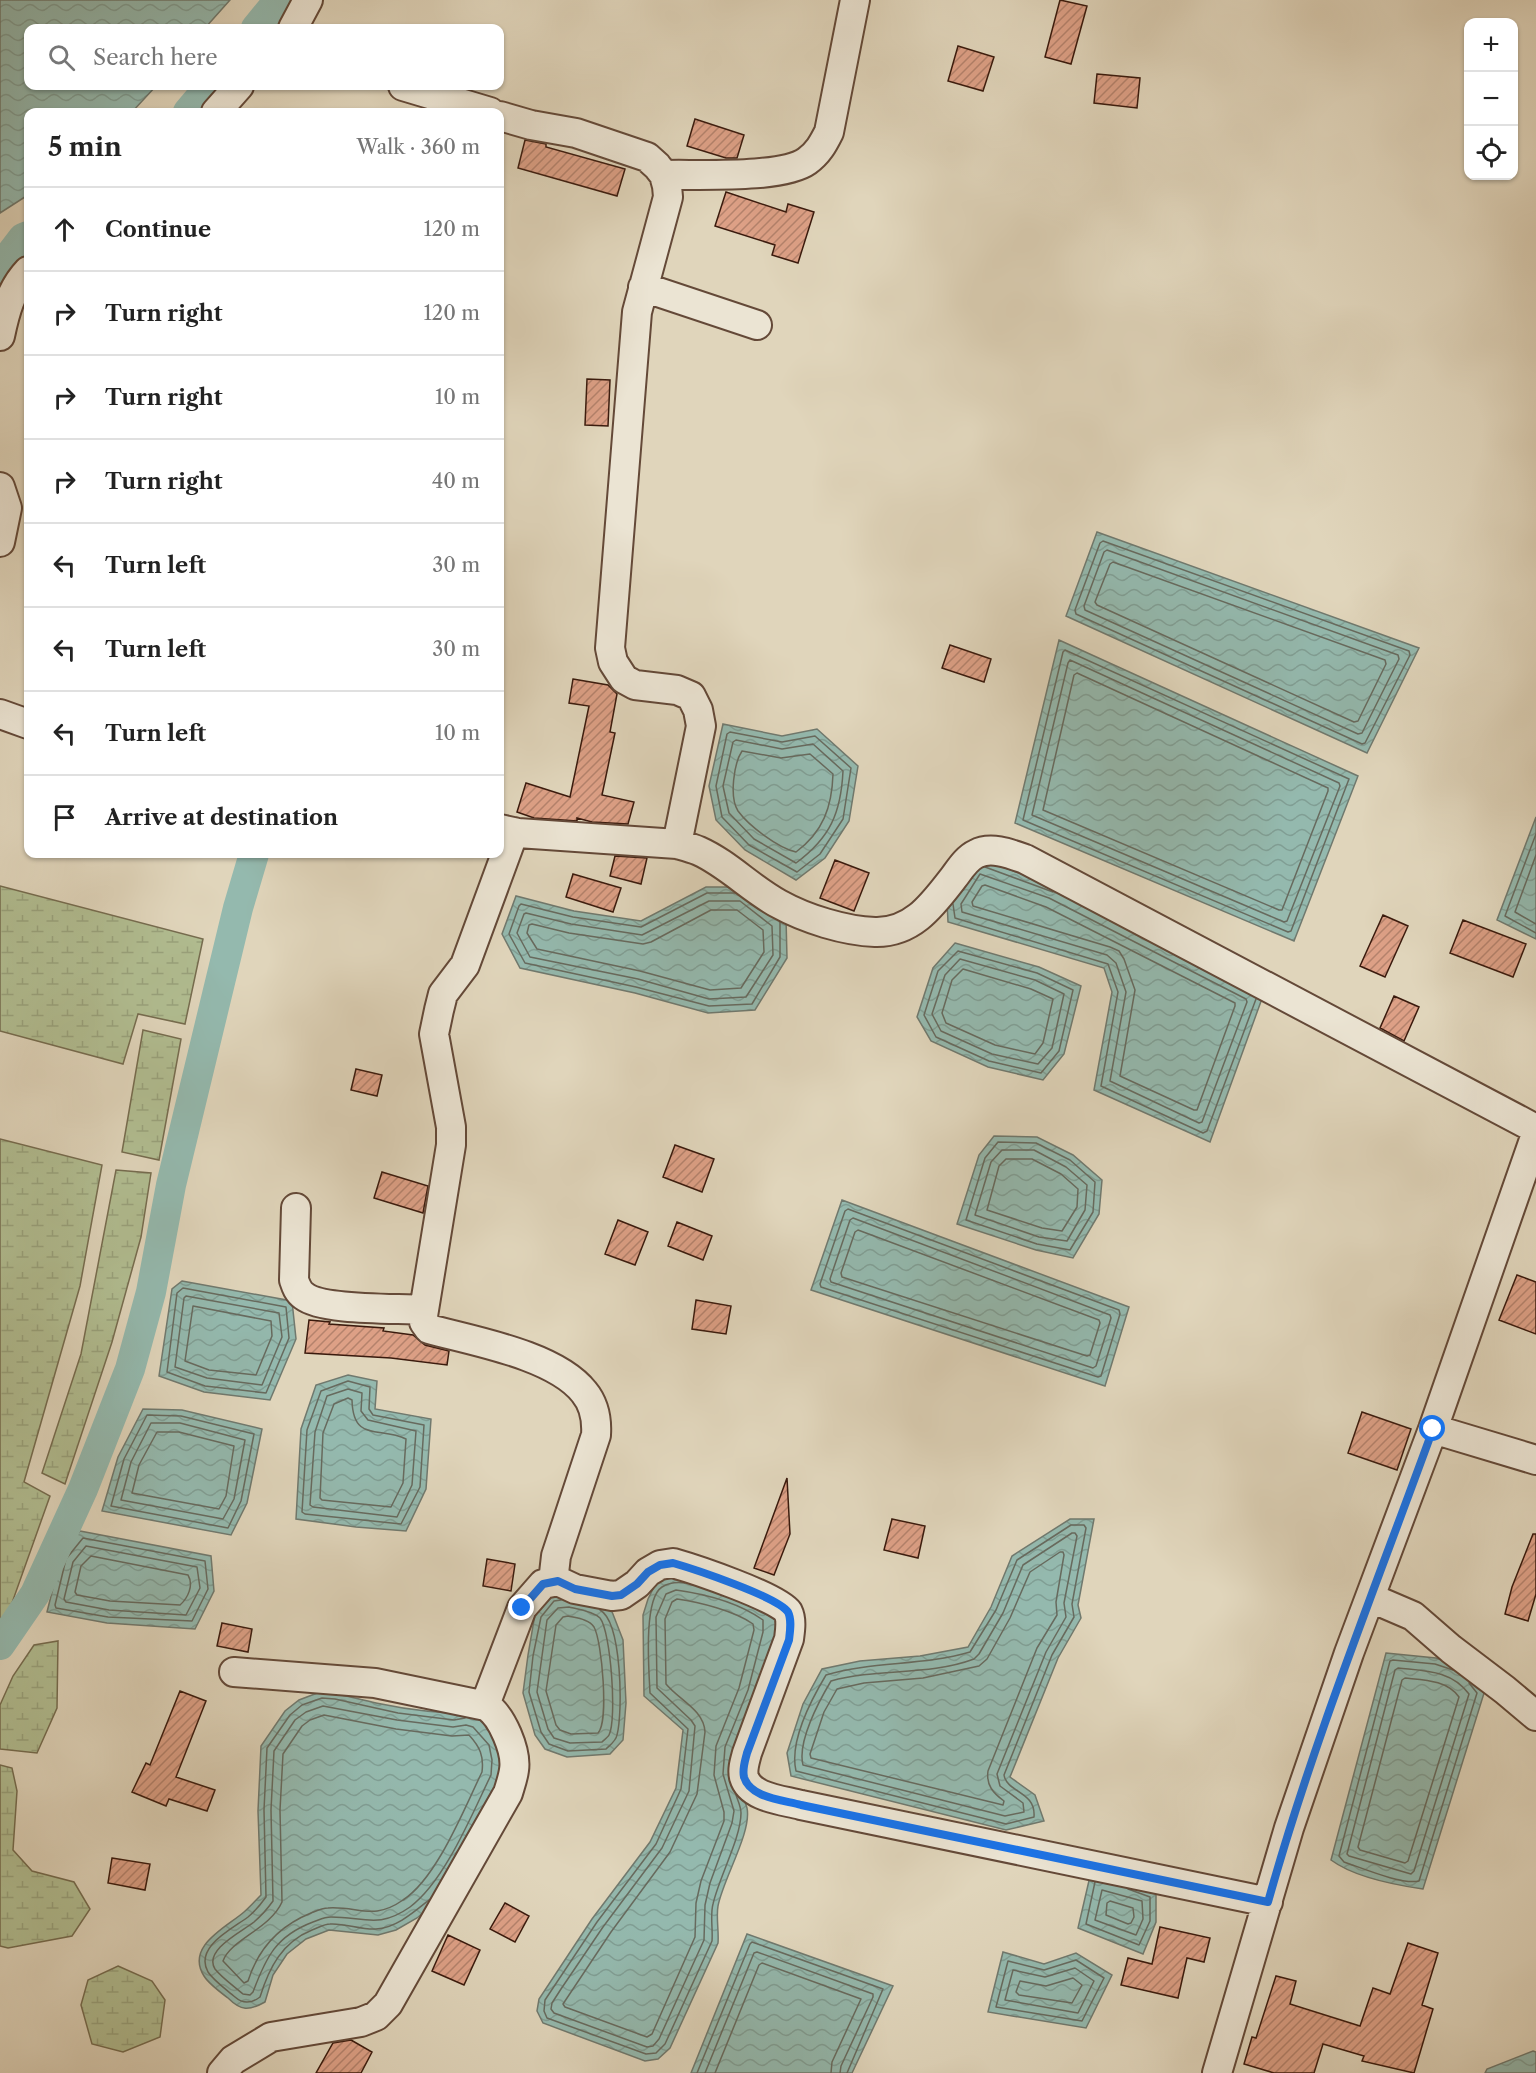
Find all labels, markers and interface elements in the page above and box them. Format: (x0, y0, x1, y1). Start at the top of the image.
map controls (1464, 18, 1518, 180)
button: + (1464, 18, 1518, 72)
search box (24, 24, 504, 90)
icon: search (45, 41, 78, 74)
text: Search here (93, 44, 218, 71)
button: − (1464, 72, 1518, 126)
button: locate (1464, 126, 1518, 180)
text: 5 min (48, 131, 122, 163)
text: Walk · 360 m (357, 135, 480, 159)
icon: ahead (48, 213, 81, 246)
text: Continue (105, 216, 211, 243)
text: 120 m (423, 217, 480, 241)
icon: right (48, 297, 81, 330)
text: Turn right (105, 300, 223, 327)
text: 120 m (423, 301, 480, 325)
icon: right (48, 381, 81, 414)
text: Turn right (105, 384, 223, 411)
text: 10 m (435, 385, 480, 409)
icon: right (48, 465, 81, 498)
text: Turn right (105, 468, 223, 495)
text: 40 m (432, 469, 480, 493)
icon: left (48, 549, 81, 582)
text: Turn left (105, 552, 206, 579)
text: 30 m (432, 553, 480, 577)
icon: left (48, 633, 81, 666)
text: Turn left (105, 636, 206, 663)
text: 30 m (432, 637, 480, 661)
icon: left (48, 717, 81, 750)
text: Turn left (105, 720, 206, 747)
text: 10 m (435, 721, 480, 745)
icon: arrive (48, 801, 81, 834)
text: Arrive at destination (105, 804, 338, 831)
route start (1419, 1415, 1445, 1441)
route end (508, 1594, 534, 1620)

